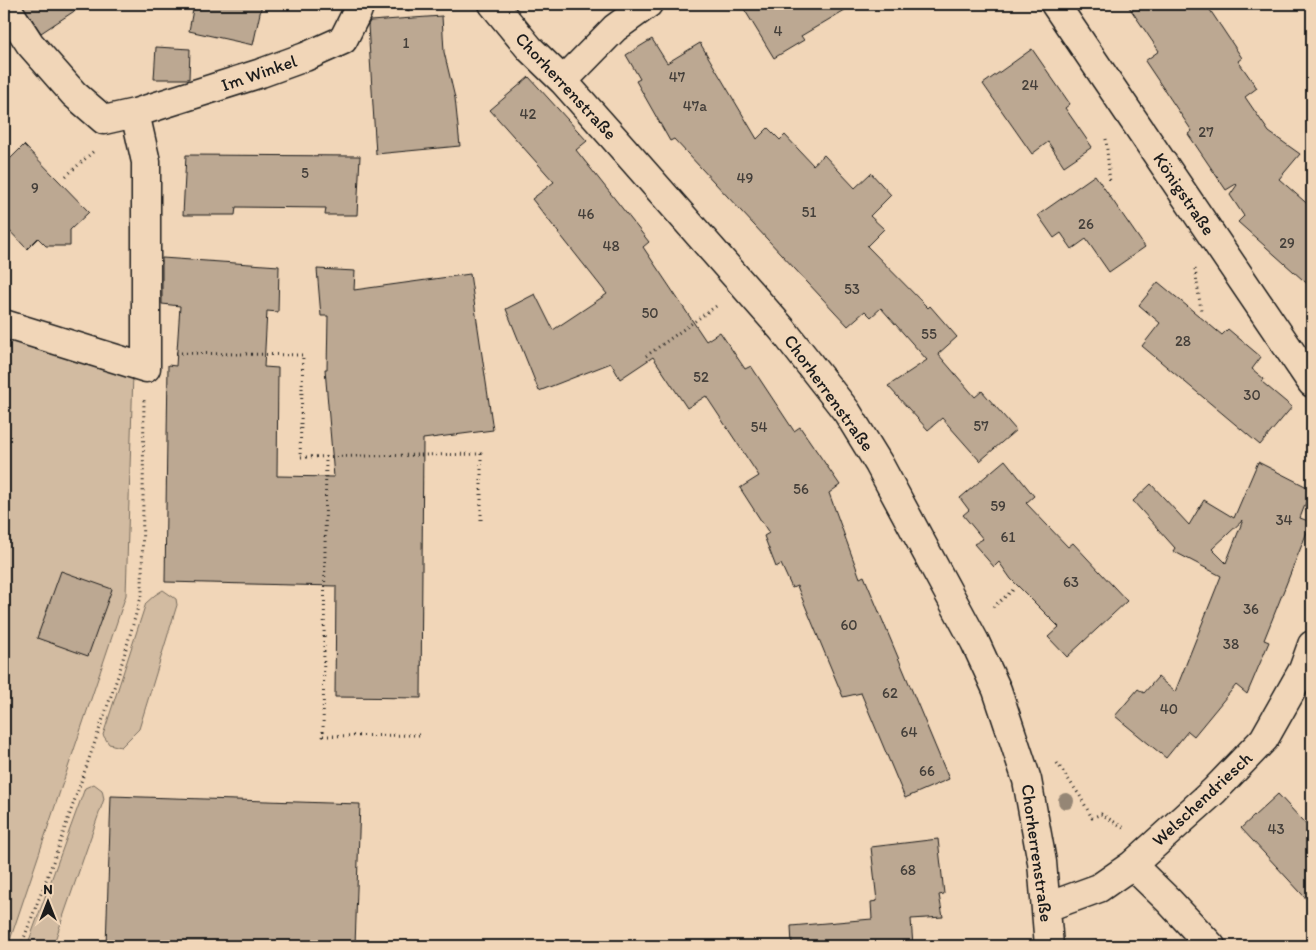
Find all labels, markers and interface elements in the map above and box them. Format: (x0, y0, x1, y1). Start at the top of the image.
house number: 4 (773, 22, 783, 40)
street label: Chorherrenstraße (511, 28, 621, 144)
house number: 1 (403, 34, 410, 52)
street label: Im Winkel (218, 50, 300, 96)
house number: 47 (669, 68, 686, 86)
house number: 24 (1022, 76, 1038, 94)
house number: 47a (683, 97, 707, 115)
house number: 42 (520, 105, 537, 123)
house number: 27 (1198, 123, 1214, 141)
street label: Königstraße (1148, 149, 1220, 239)
house number: 5 (301, 164, 309, 182)
house number: 49 (737, 169, 754, 187)
house number: 9 (31, 179, 39, 197)
house number: 51 (802, 203, 816, 221)
house number: 46 (578, 205, 595, 223)
house number: 26 (1078, 215, 1094, 233)
house number: 29 (1279, 234, 1295, 252)
house number: 48 (602, 237, 620, 255)
house number: 53 (844, 280, 860, 298)
house number: 50 (641, 304, 659, 322)
house number: 55 (921, 325, 937, 343)
street label: Chorherrenstraße (779, 330, 879, 456)
house number: 28 (1175, 332, 1191, 350)
house number: 52 (693, 368, 709, 386)
house number: 30 (1243, 386, 1261, 404)
house number: 57 (973, 417, 989, 435)
house number: 54 (751, 418, 767, 436)
house number: 56 (793, 480, 809, 498)
house number: 59 (990, 497, 1006, 515)
house number: 34 (1275, 511, 1293, 529)
house number: 61 (1001, 528, 1015, 546)
house number: 63 (1063, 573, 1079, 591)
house number: 36 (1243, 600, 1259, 618)
house number: 60 (840, 616, 858, 634)
house number: 38 (1223, 635, 1239, 653)
house number: 62 (882, 684, 898, 702)
house number: 40 (1160, 700, 1178, 718)
house number: 64 (901, 723, 917, 741)
street label: Welschendriesch (1147, 747, 1257, 851)
house number: 66 (919, 762, 935, 780)
street label: Chorherrenstraße (1016, 783, 1058, 923)
house number: 43 (1267, 820, 1285, 838)
house number: 68 (900, 861, 916, 879)
north arrow (22, 878, 72, 928)
text: N (43, 881, 53, 898)

